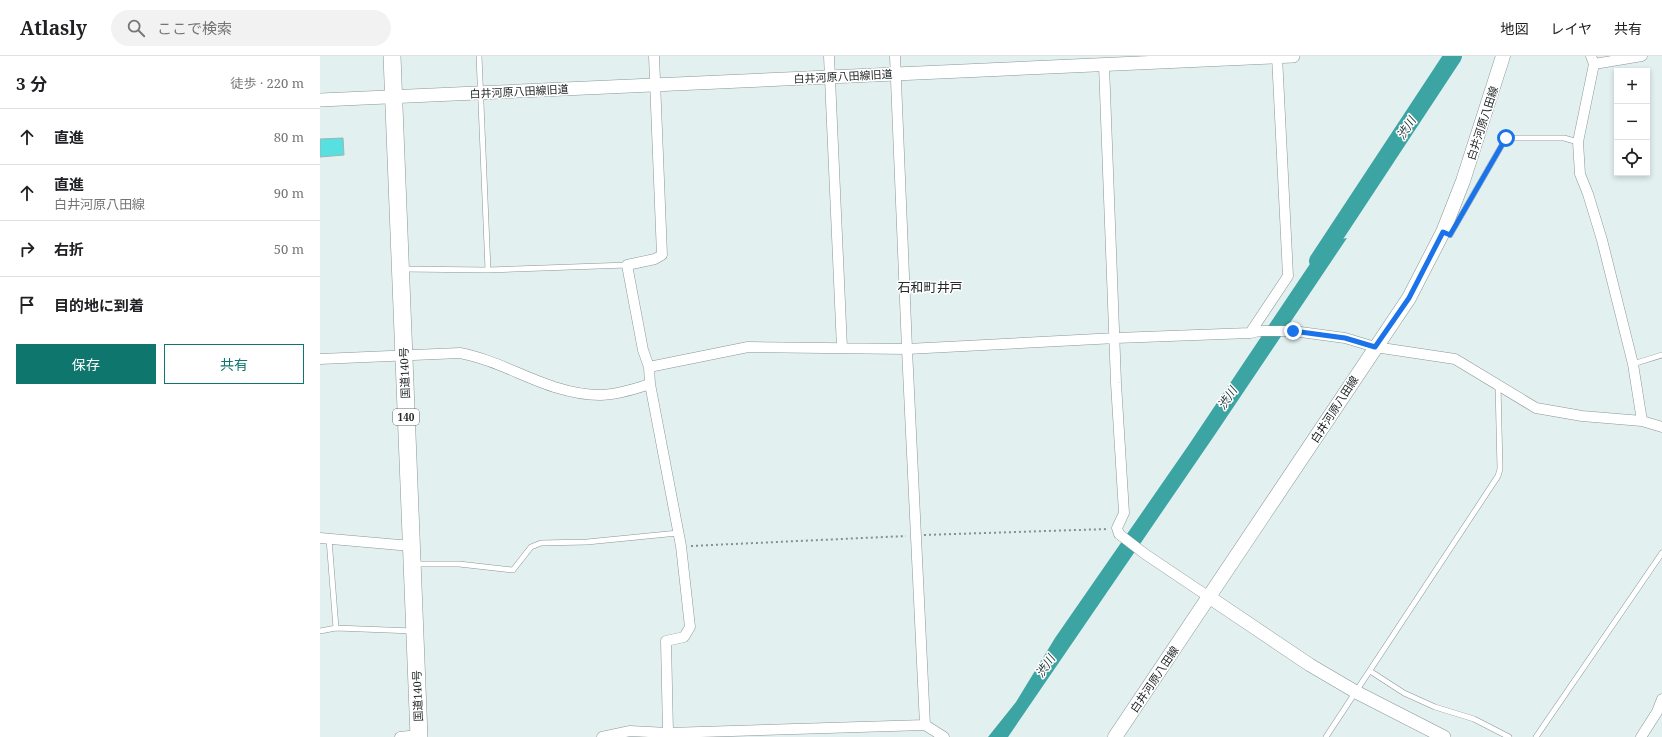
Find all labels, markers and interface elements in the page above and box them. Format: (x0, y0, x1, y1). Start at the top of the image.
search box (111, 10, 391, 46)
text: Atlasly (20, 15, 87, 41)
icon: search (125, 17, 147, 39)
text: ここで検索 (157, 18, 232, 38)
text: 地図 (1500, 19, 1528, 38)
text: レイヤ (1550, 19, 1592, 38)
text: 共有 (1614, 19, 1642, 38)
street label: 白井河原八田線旧道 (793, 66, 893, 86)
map controls (1614, 68, 1650, 176)
button: + (1614, 68, 1650, 104)
text: 3 分 (16, 72, 47, 95)
text: 徒歩 · 220 m (231, 74, 304, 92)
street label: 白井河原八田線旧道 (469, 81, 569, 101)
street label: 白井河原八田線 (1463, 84, 1501, 162)
button: − (1614, 104, 1650, 140)
water label: 渋川 (1392, 112, 1421, 143)
icon: ahead (16, 126, 38, 148)
text: 直進 (54, 127, 84, 147)
text: 80 m (274, 128, 304, 146)
route start (1497, 129, 1515, 147)
button: locate (1614, 140, 1650, 176)
text: 直進 (54, 174, 84, 194)
icon: ahead (16, 182, 38, 204)
text: 90 m (274, 184, 304, 202)
text: 白井河原八田線 (54, 195, 145, 213)
icon: right (16, 238, 38, 260)
text: 右折 (54, 239, 84, 259)
text: 50 m (274, 240, 304, 258)
district label: 石和町井戸 (897, 278, 963, 296)
icon: arrive (16, 294, 38, 316)
text: 目的地に到着 (54, 295, 144, 315)
route end (1284, 322, 1302, 340)
button: 保存 (16, 344, 156, 384)
button: 共有 (164, 344, 304, 384)
street label: 国道140号 (396, 347, 412, 399)
street label: 白井河原八田線 (1307, 373, 1361, 445)
water label: 渋川 (1213, 382, 1242, 413)
road number: 140 (393, 409, 419, 425)
street label: 白井河原八田線 (1126, 643, 1182, 715)
water label: 渋川 (1031, 650, 1060, 681)
street label: 国道140号 (409, 670, 425, 722)

